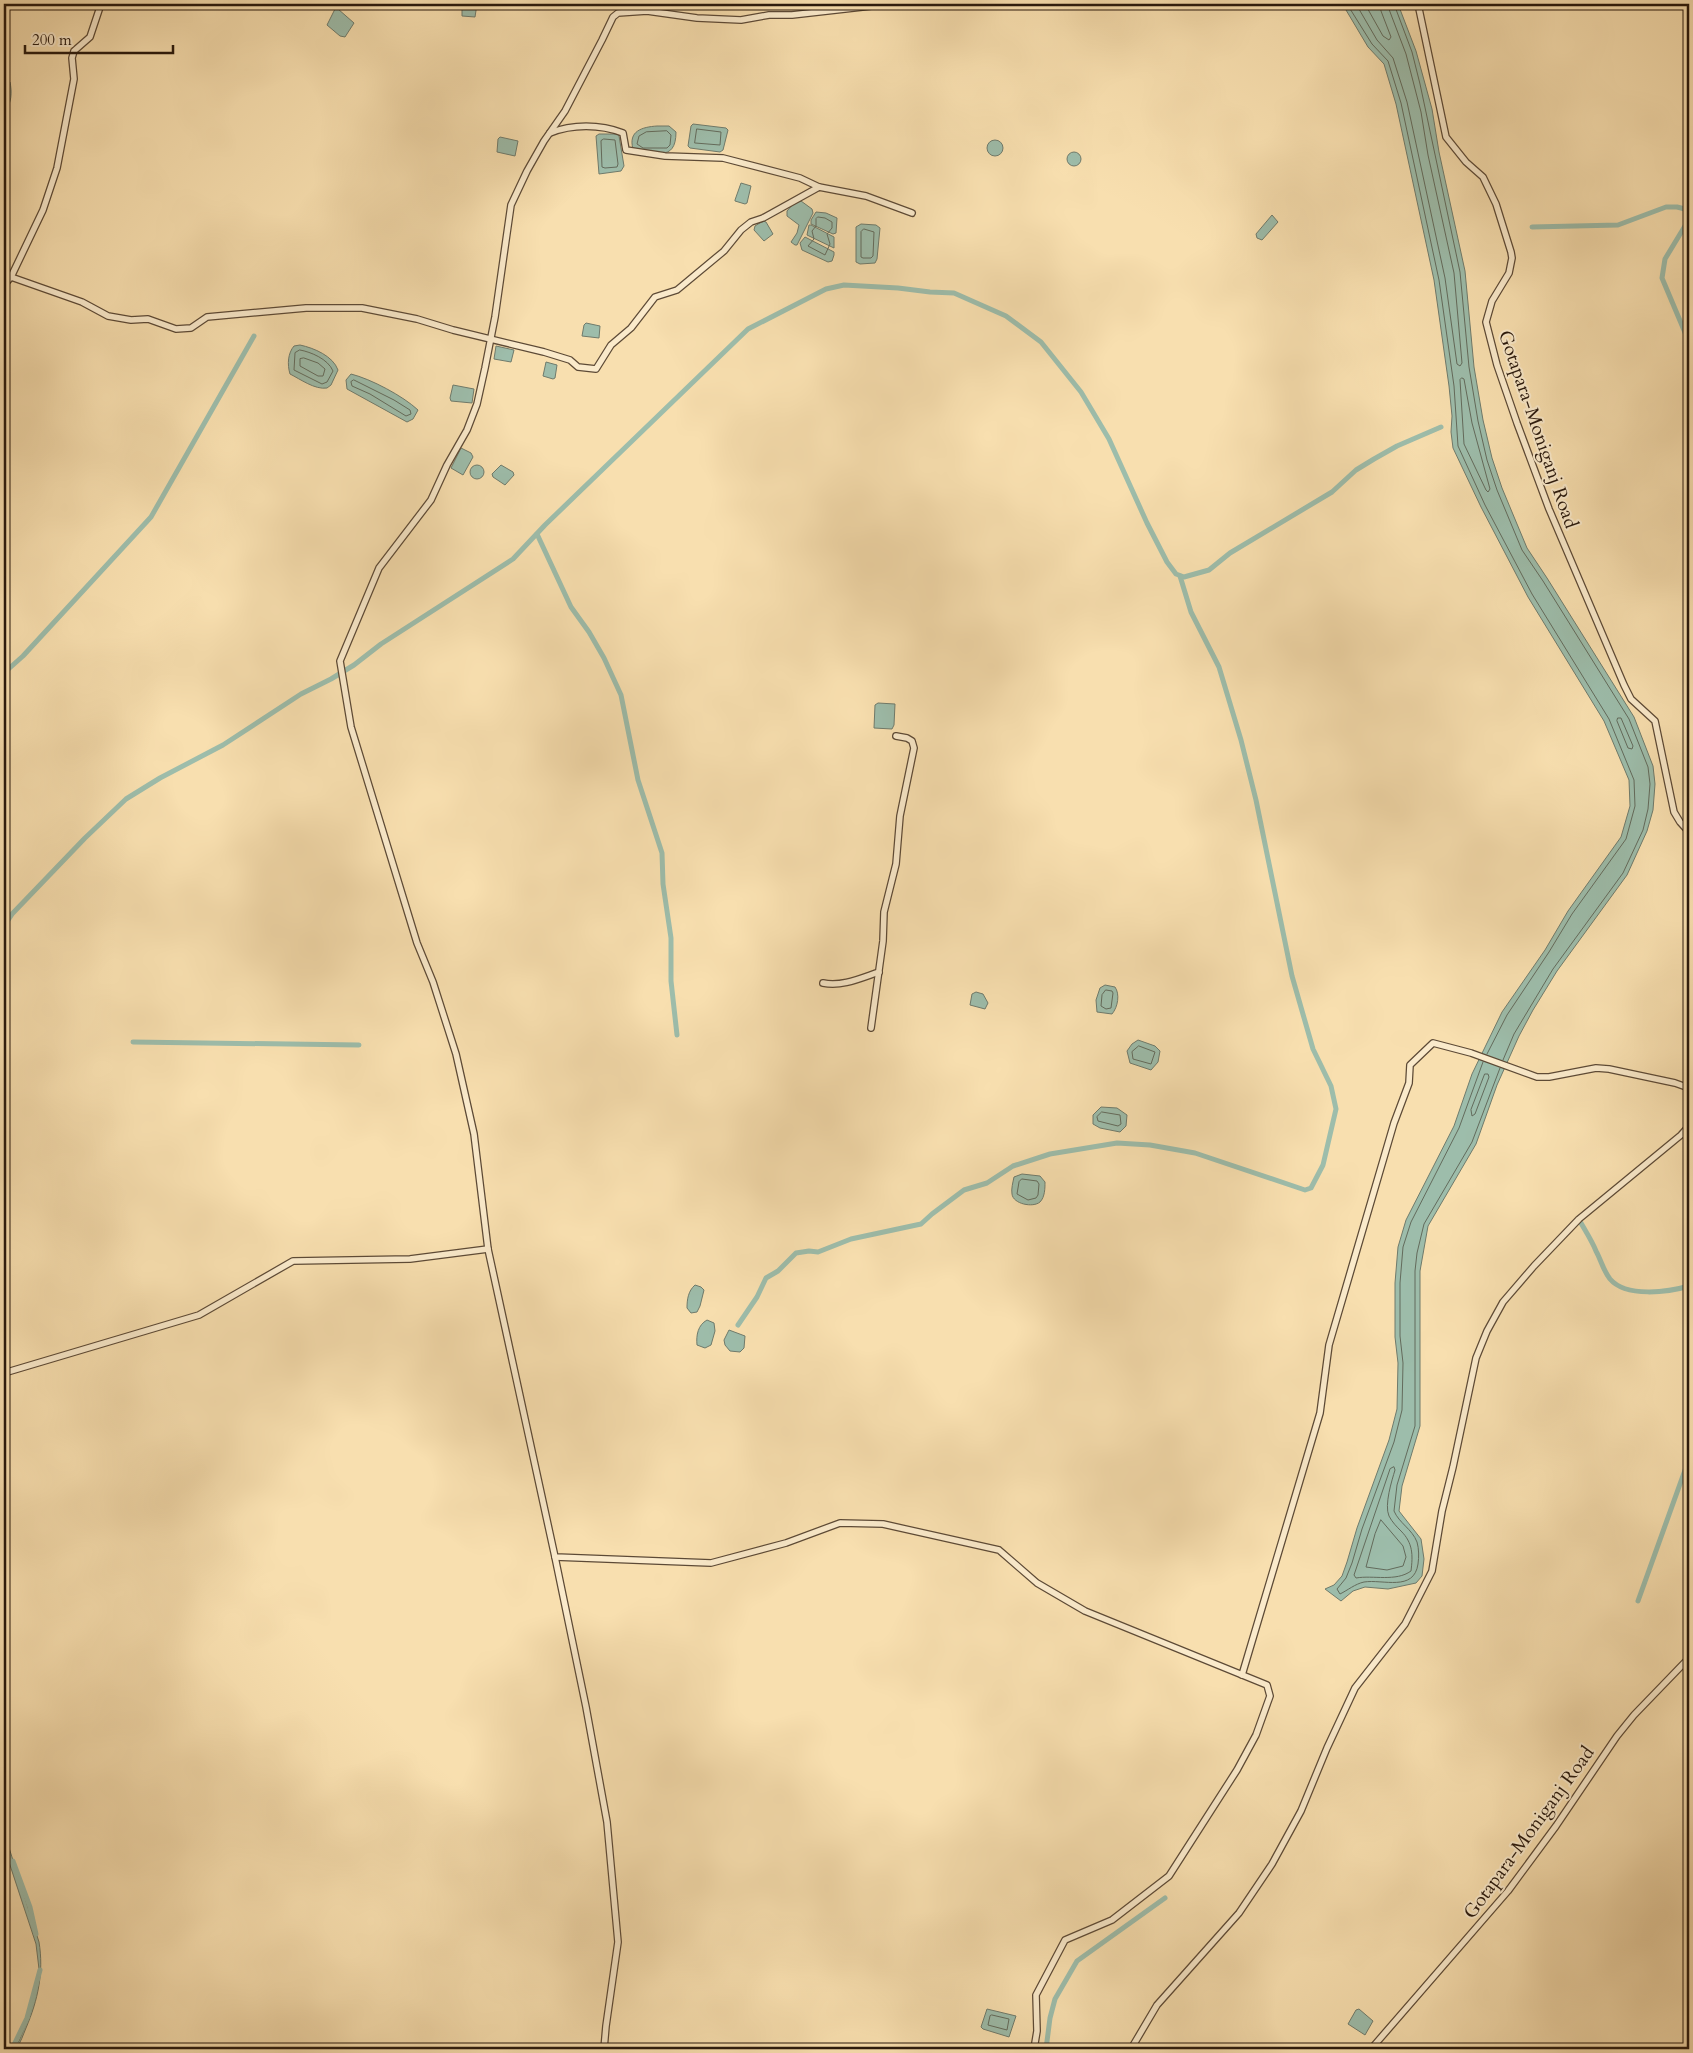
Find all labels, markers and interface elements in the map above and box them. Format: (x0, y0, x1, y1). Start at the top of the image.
scale bar (25, 22, 172, 54)
text: 200 m (32, 30, 72, 50)
street label: Gotapara-Moniganj Road (1492, 327, 1584, 532)
street label: Gotapara-Moniganj Road (1457, 1741, 1600, 1924)

